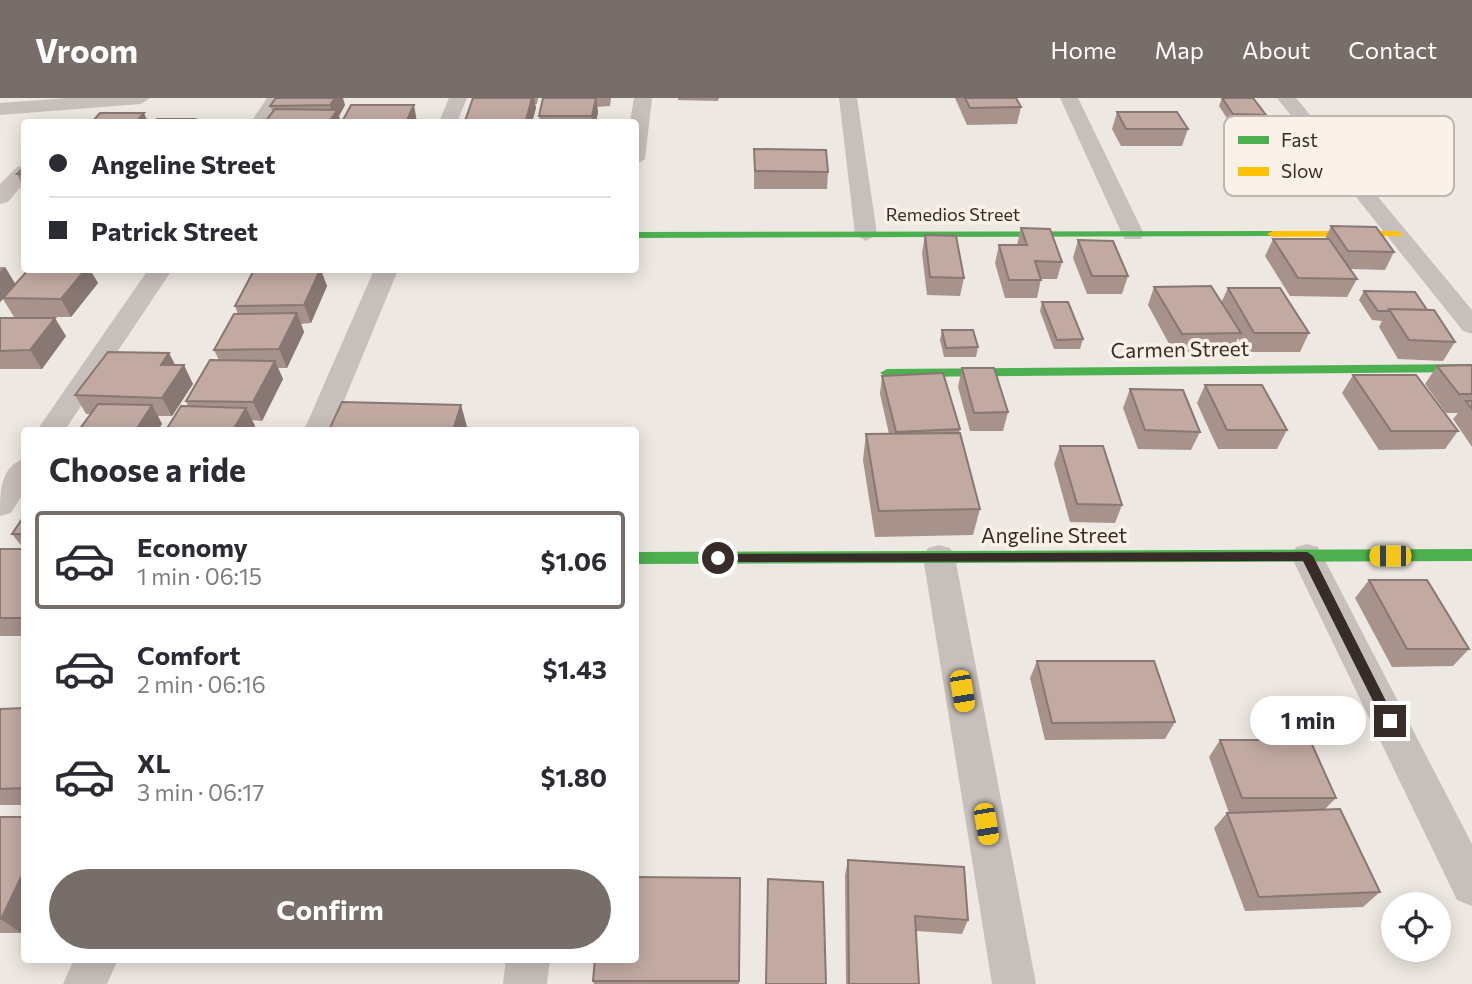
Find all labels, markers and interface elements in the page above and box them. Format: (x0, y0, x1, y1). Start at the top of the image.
text: Vroom (35, 29, 138, 70)
text: Home (1051, 35, 1117, 64)
text: Map (1155, 35, 1204, 64)
text: About (1242, 35, 1310, 64)
text: Contact (1348, 35, 1437, 64)
legend (1224, 116, 1454, 196)
text: Fast (1281, 128, 1318, 151)
text: Angeline Street (91, 148, 275, 179)
text: Slow (1281, 159, 1323, 182)
street label: Remedios Street (886, 203, 1020, 225)
text: Patrick Street (91, 215, 258, 246)
street label: Carmen Street (1110, 335, 1249, 362)
text: Choose a ride (49, 449, 246, 489)
street label: Angeline Street (981, 522, 1127, 547)
icon: car (53, 529, 116, 592)
text: Economy (137, 531, 248, 562)
route start (702, 542, 734, 574)
text: $1.06 (540, 545, 607, 576)
car (1370, 546, 1412, 567)
text: 1 min · 06:15 (137, 562, 262, 590)
icon: car (53, 637, 116, 700)
text: Comfort (137, 639, 240, 670)
text: $1.43 (543, 653, 607, 684)
car (949, 668, 976, 714)
text: 2 min · 06:16 (137, 670, 266, 698)
callout: 1 min (1250, 696, 1366, 746)
route end (1374, 705, 1406, 737)
text: 1 min (1281, 706, 1335, 734)
icon: car (53, 745, 116, 808)
text: XL (137, 747, 171, 778)
text: $1.80 (540, 761, 607, 792)
text: 3 min · 06:17 (137, 778, 264, 806)
car (973, 801, 1000, 847)
button: Confirm (49, 869, 611, 949)
map controls (1381, 892, 1451, 962)
button: locate (1381, 892, 1451, 962)

